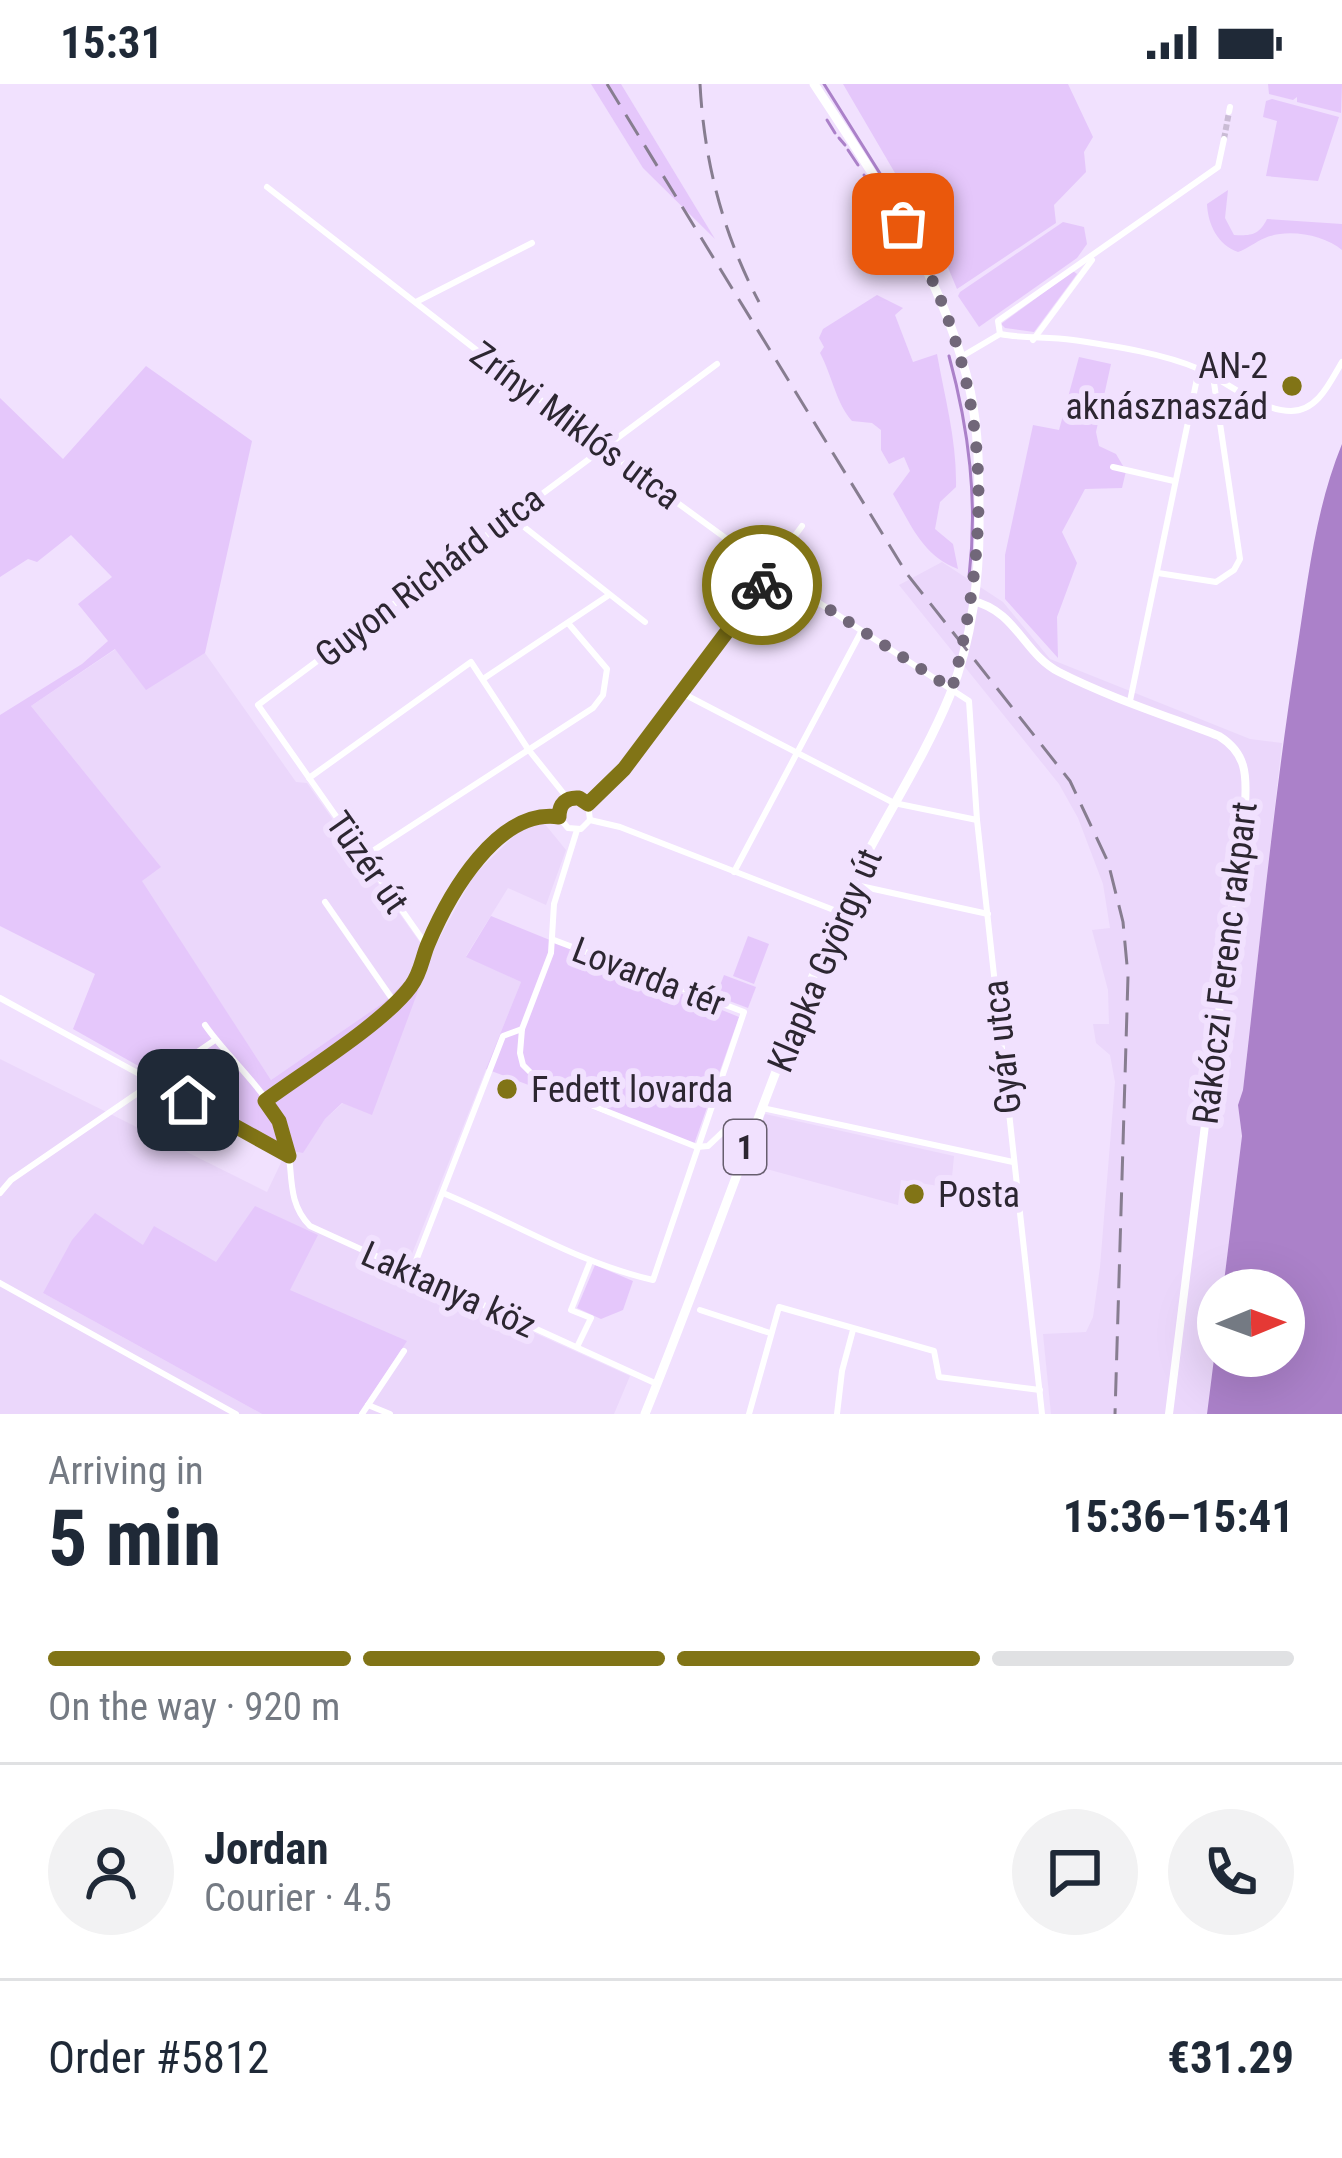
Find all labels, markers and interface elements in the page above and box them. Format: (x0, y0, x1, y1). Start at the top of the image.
text: 15:31 (60, 16, 163, 69)
pin (852, 173, 954, 275)
icon: bag (870, 191, 936, 257)
street label: Zrínyi Miklós utca (462, 333, 689, 518)
place label: AN-2 aknásznaszád (1066, 345, 1268, 428)
marker: AN-2 aknásznaszád (1279, 373, 1305, 399)
street label: Guyon Richárd utca (307, 477, 552, 676)
courier (702, 525, 822, 645)
icon: bike (729, 552, 795, 618)
street label: Rákóczi Ferenc rakpart (1184, 800, 1266, 1127)
street label: Tüzér út (317, 804, 417, 921)
street label: Klapka György út (759, 842, 891, 1078)
street label: Lovarda tér (567, 929, 731, 1025)
street label: Gyár utca (974, 978, 1030, 1116)
pin (137, 1049, 239, 1151)
icon: home (155, 1067, 221, 1133)
place label: Fedett lovarda (531, 1069, 733, 1111)
marker: Fedett lovarda (494, 1076, 520, 1102)
road number: 1 (724, 1120, 766, 1174)
place label: Posta (938, 1174, 1020, 1216)
marker: Posta (901, 1181, 927, 1207)
street label: Laktanya köz (355, 1233, 542, 1347)
north arrow (1197, 1269, 1305, 1377)
map controls (1197, 1269, 1305, 1377)
text: Arriving in (48, 1448, 204, 1494)
text: 15:36–15:41 (1063, 1490, 1294, 1543)
text: 5 min (48, 1493, 221, 1584)
text: On the way · 920 m (48, 1684, 340, 1730)
button: person (48, 1809, 174, 1935)
button: chat (1012, 1809, 1138, 1935)
button: phone (1168, 1809, 1294, 1935)
text: Jordan (204, 1822, 329, 1875)
text: Courier · 4.5 (204, 1875, 392, 1921)
text: Order #5812 (48, 2031, 269, 2084)
text: €31.29 (1167, 2031, 1294, 2084)

